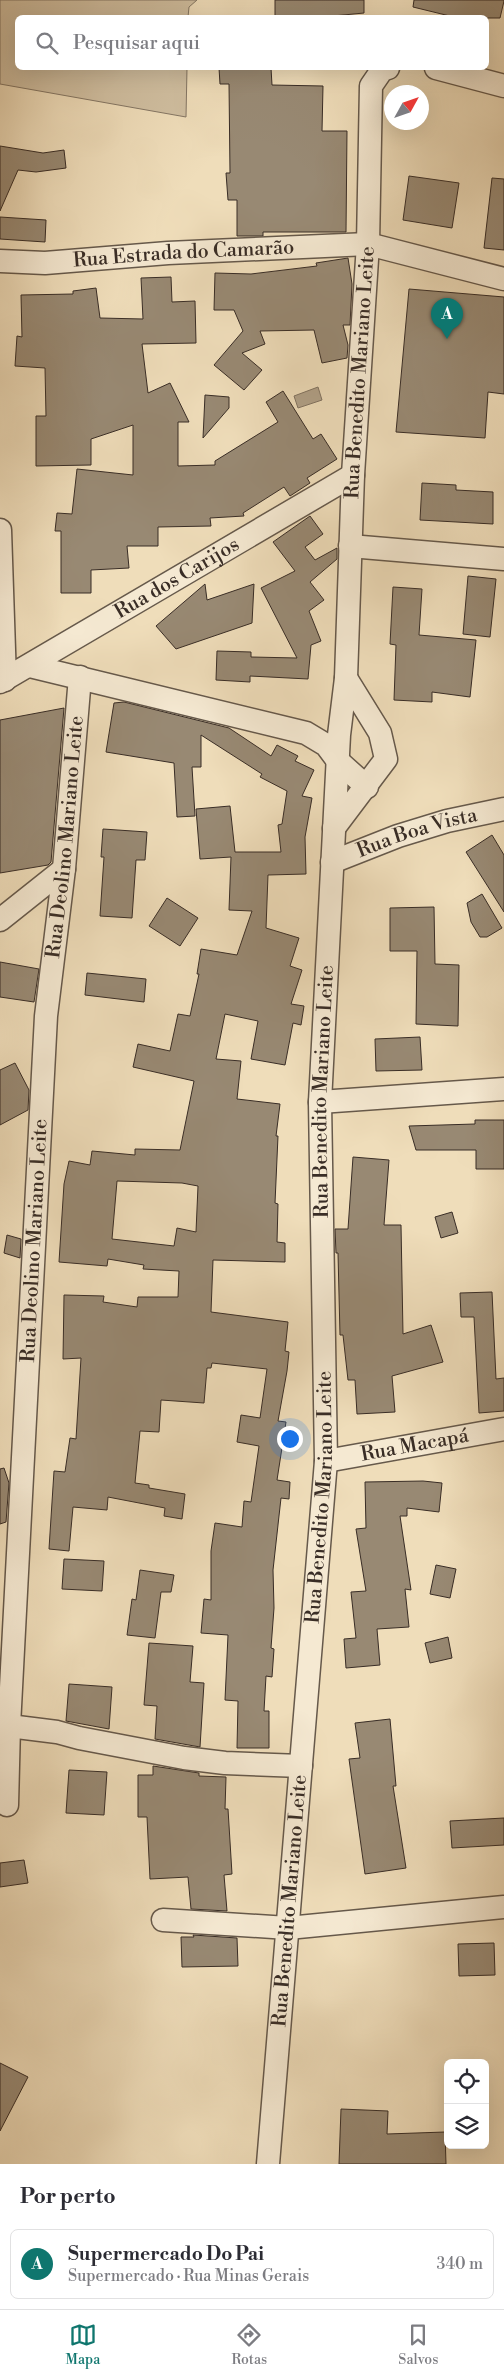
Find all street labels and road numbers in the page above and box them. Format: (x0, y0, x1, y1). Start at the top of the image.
street label: Rua Estrada do Camarão (72, 235, 295, 273)
street label: Rua Benedito Mariano Leite (340, 245, 380, 500)
street label: Rua dos Carijos (110, 532, 244, 625)
street label: Rua Deolino Mariano Leite (41, 715, 89, 960)
street label: Rua Boa Vista (353, 802, 480, 864)
street label: Rua Benedito Mariano Leite (307, 964, 340, 1218)
street label: Rua Deolino Mariano Leite (15, 1118, 53, 1363)
street label: Rua Benedito Mariano Leite (300, 1371, 339, 1625)
street label: Rua Macapá (359, 1423, 471, 1467)
street label: Rua Benedito Mariano Leite (267, 1774, 313, 2028)

